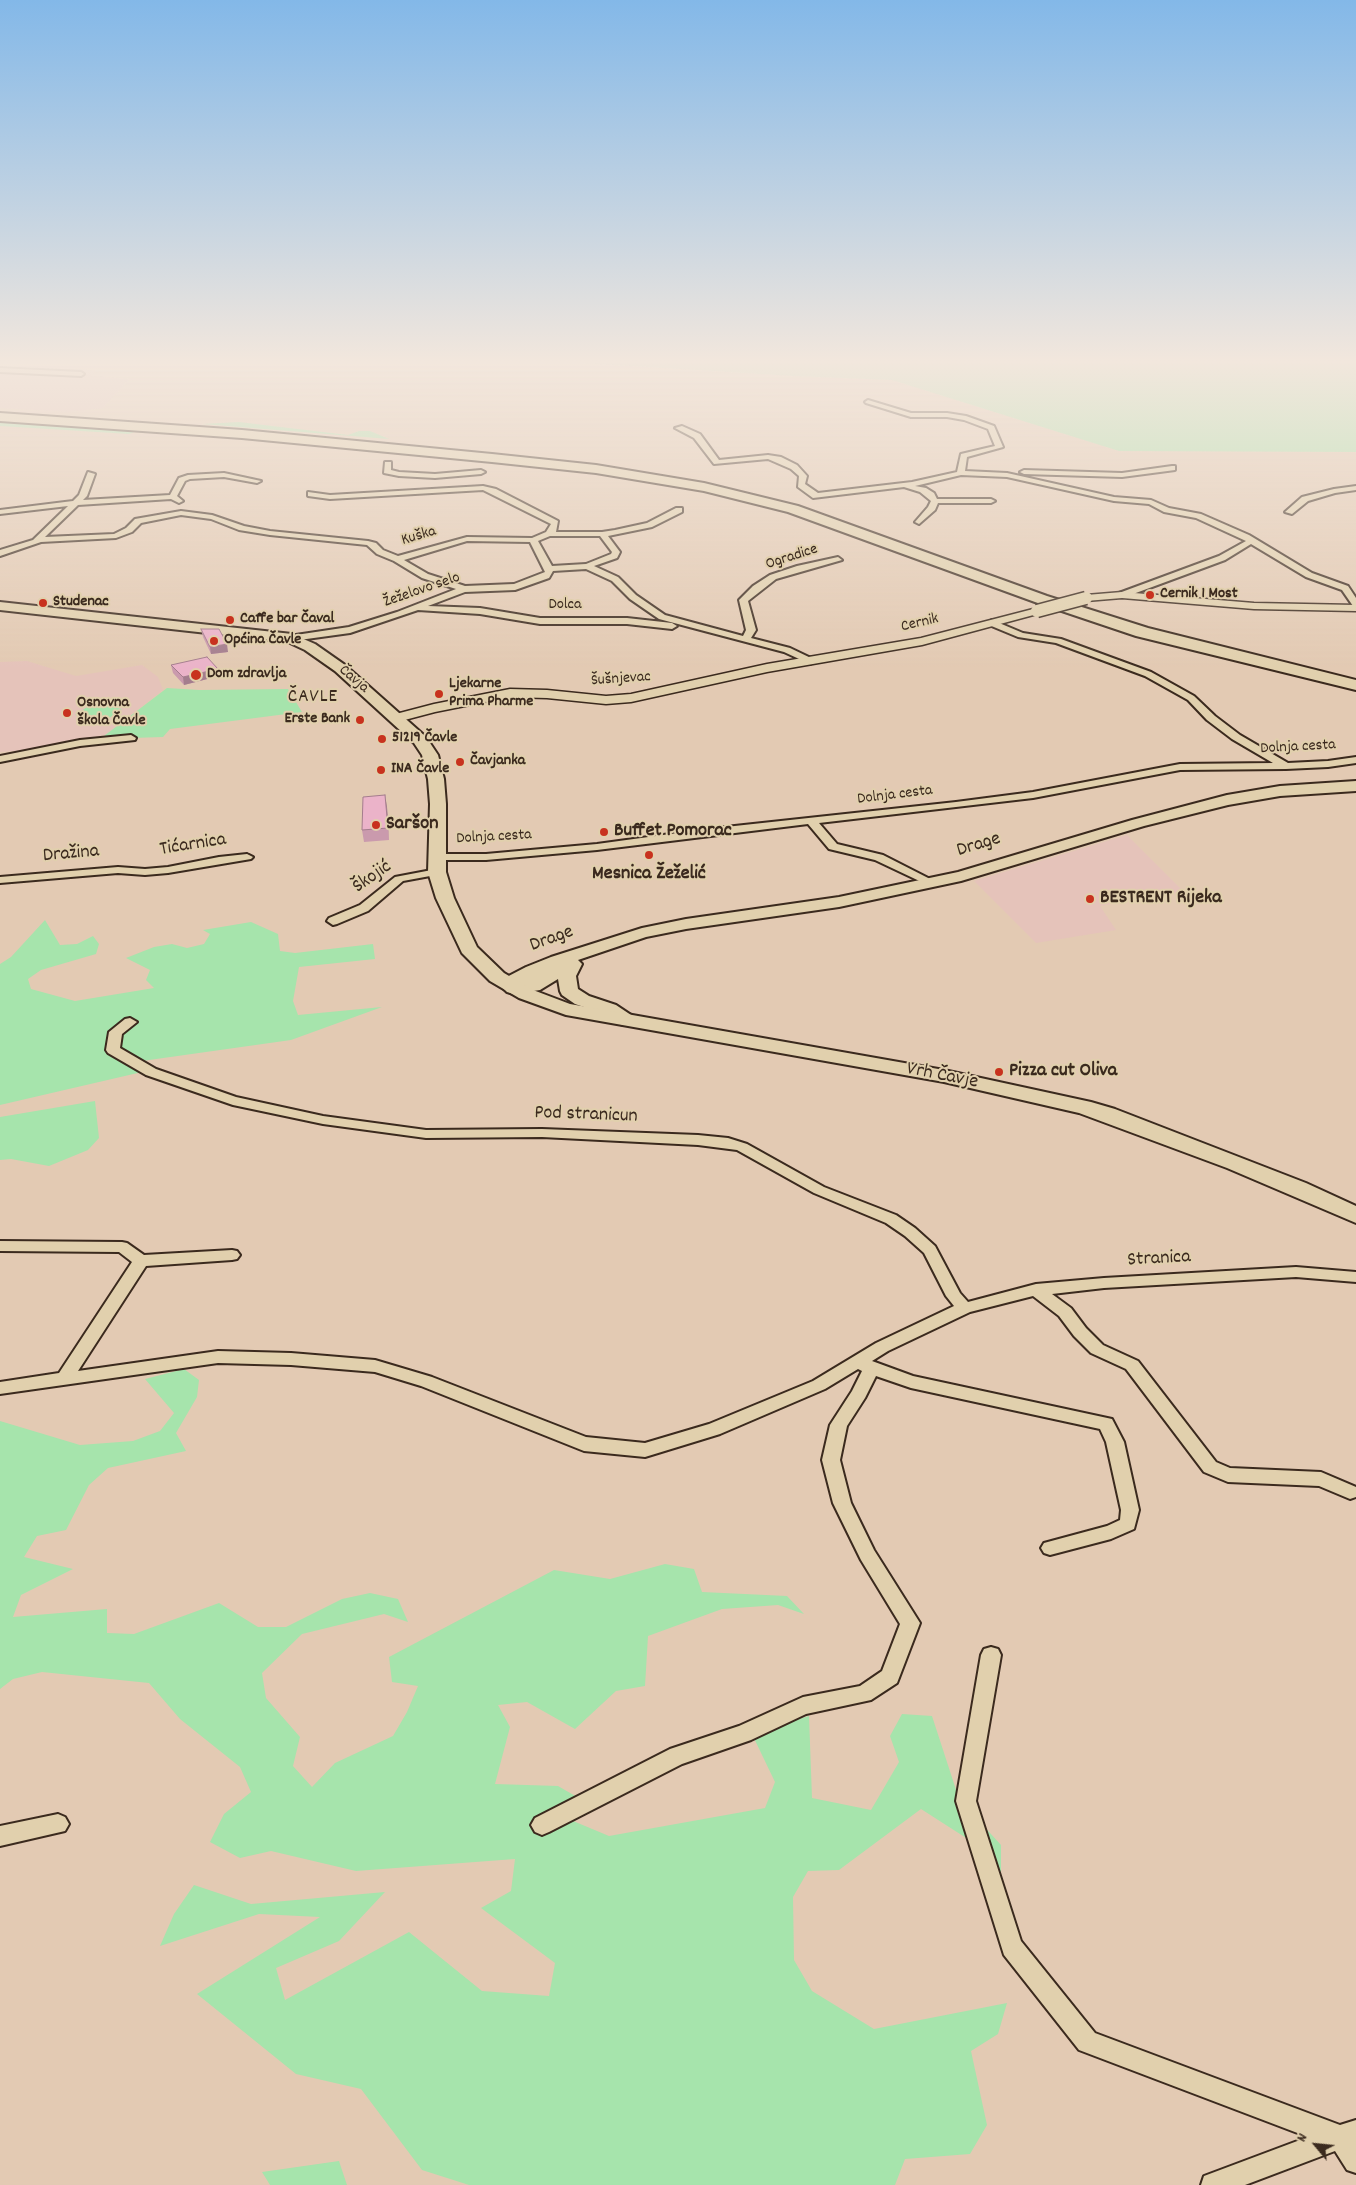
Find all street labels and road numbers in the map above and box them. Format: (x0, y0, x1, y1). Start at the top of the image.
street label: Kuška (399, 523, 439, 551)
street label: Ogradice (764, 541, 820, 575)
street label: Žeželovo selo (381, 569, 463, 613)
street label: Dolca (548, 596, 582, 616)
street label: Cernik (899, 610, 941, 638)
street label: Čavja (334, 662, 372, 698)
street label: Šušnjevac (591, 668, 651, 692)
street label: Dolnja cesta (1260, 736, 1336, 760)
street label: Dolnja cesta (856, 782, 934, 810)
street label: Dolnja cesta (456, 826, 532, 850)
street label: Drage (954, 828, 1004, 864)
street label: Tićarnica (158, 829, 228, 863)
street label: Dražina (42, 841, 100, 869)
street label: Škojić (349, 856, 397, 900)
street label: Drage (527, 921, 577, 959)
street label: Vrh Čavje (904, 1058, 980, 1096)
street label: Pod stranicun (534, 1102, 638, 1130)
street label: Stranica (1127, 1246, 1191, 1274)

